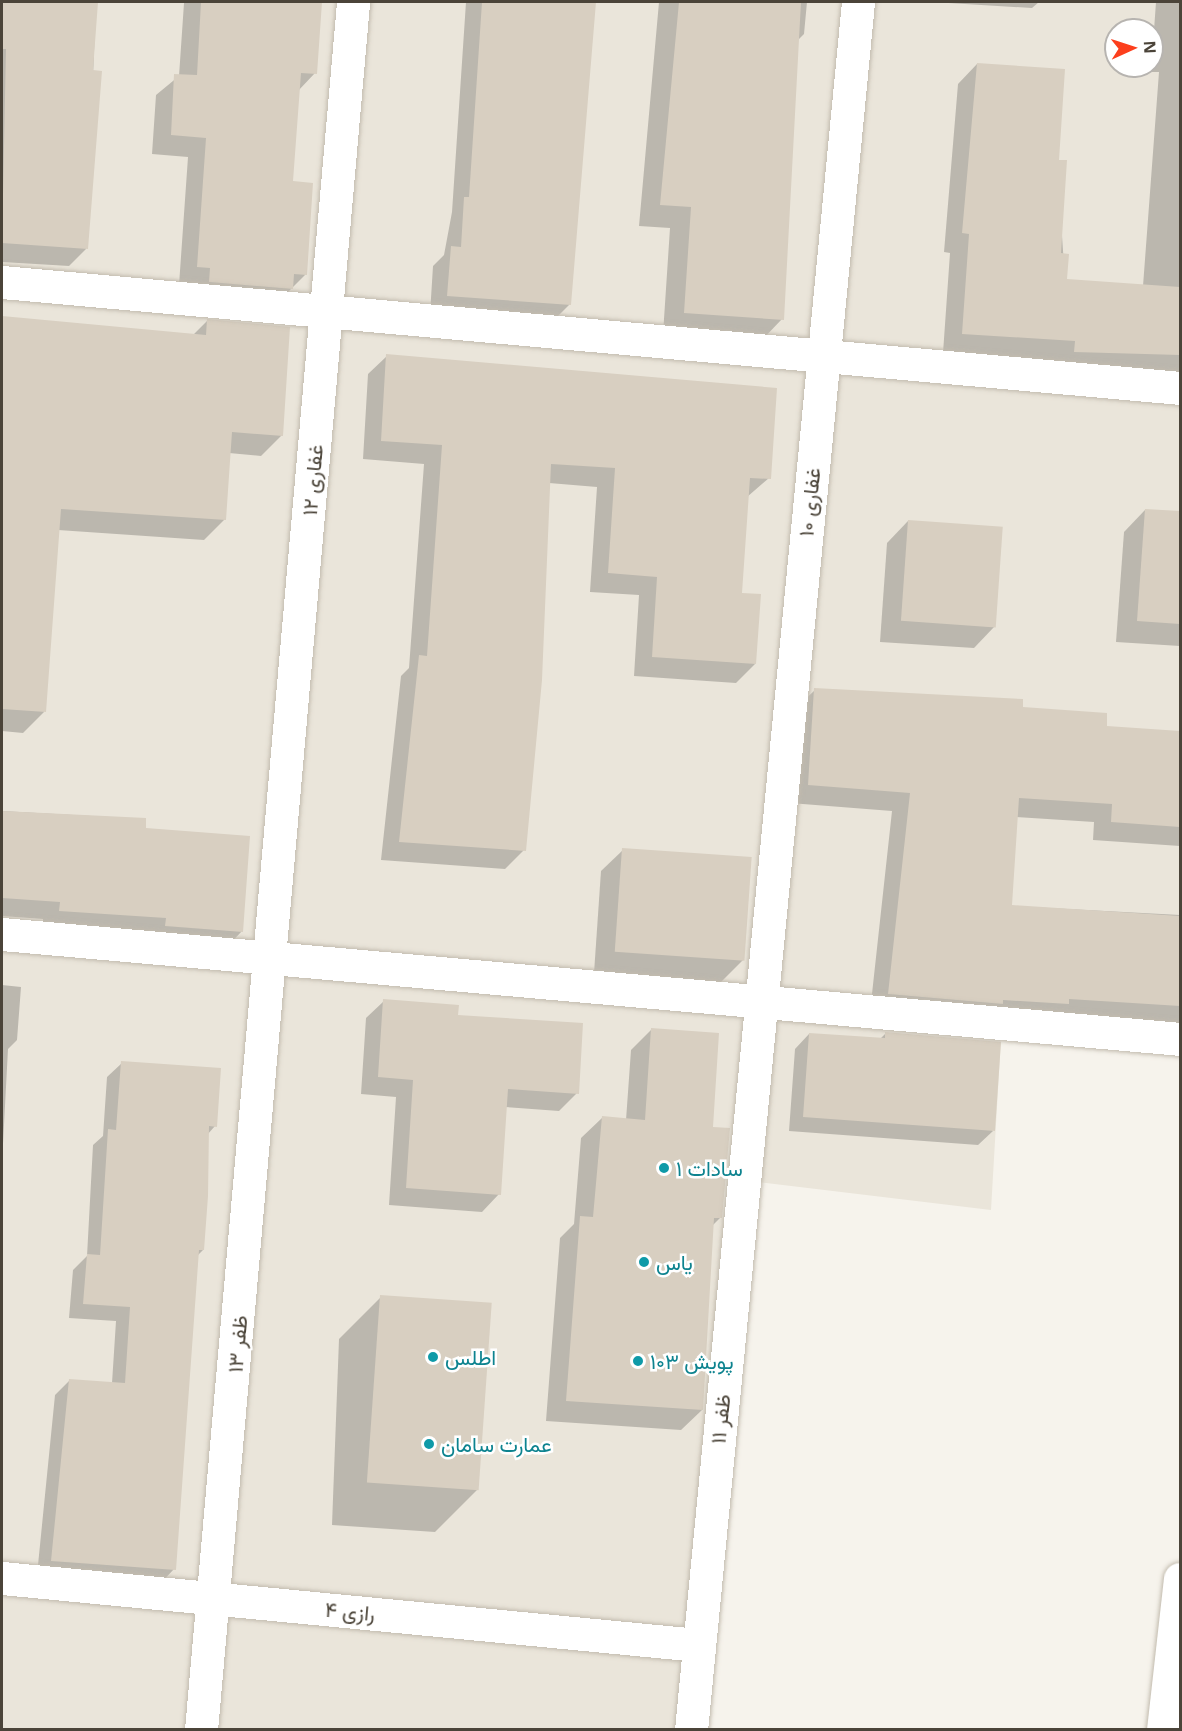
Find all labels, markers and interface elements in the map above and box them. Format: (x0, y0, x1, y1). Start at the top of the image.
north arrow (1104, 18, 1164, 78)
text: N (1139, 40, 1161, 54)
street label: غفاری ۱۲ (296, 443, 328, 517)
street label: غفاری ۱۰ (793, 466, 825, 538)
place label: سادات ۱ (676, 1155, 743, 1181)
marker: سادات ۱ (657, 1161, 671, 1175)
place label: یاس (656, 1249, 693, 1275)
marker: یاس (637, 1255, 651, 1269)
street label: ظفر ۱۳ (222, 1314, 252, 1374)
place label: اطلس (445, 1344, 496, 1370)
place label: پویش ۱۰۳ (650, 1348, 734, 1374)
marker: اطلس (426, 1350, 440, 1364)
marker: پویش ۱۰۳ (631, 1354, 645, 1368)
street label: ظفر ۱۱ (705, 1393, 735, 1445)
place label: عمارت سامان (441, 1431, 552, 1457)
marker: عمارت سامان (422, 1437, 436, 1451)
street label: رازی ۴ (324, 1596, 376, 1626)

